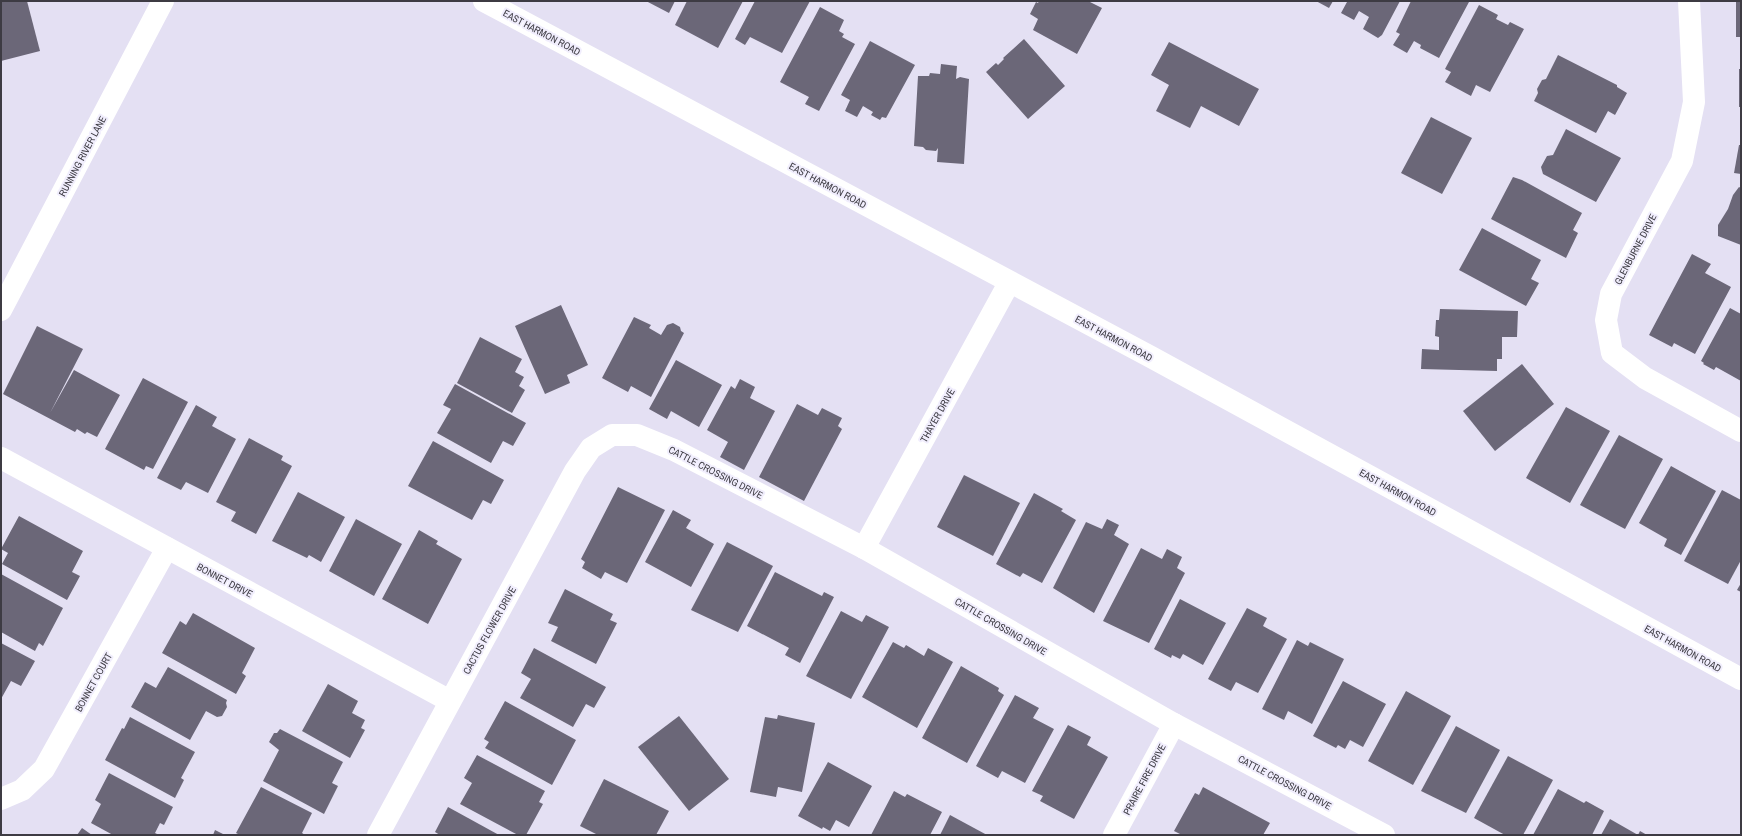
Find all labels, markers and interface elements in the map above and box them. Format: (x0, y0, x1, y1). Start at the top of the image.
street label: EAST HARMON ROAD (501, 7, 583, 58)
street label: RUNNING RIVER LANE (56, 114, 109, 199)
street label: EAST HARMON ROAD (787, 160, 869, 211)
street label: GLENBURNE DRIVE (1611, 212, 1660, 287)
street label: EAST HARMON ROAD (1073, 313, 1155, 364)
street label: THAYER DRIVE (917, 386, 958, 445)
street label: CATTLE CROSSING DRIVE (666, 443, 765, 502)
street label: EAST HARMON ROAD (1357, 466, 1439, 519)
street label: BONNET DRIVE (195, 560, 255, 601)
street label: CACTUS FLOWER DRIVE (460, 584, 519, 676)
street label: CATTLE CROSSING DRIVE (952, 595, 1049, 658)
street label: EAST HARMON ROAD (1642, 622, 1724, 675)
street label: BONNET COURT (72, 651, 115, 714)
street label: PRAIRE FIRE DRIVE (1120, 741, 1169, 817)
street label: CATTLE CROSSING DRIVE (1236, 752, 1334, 813)

